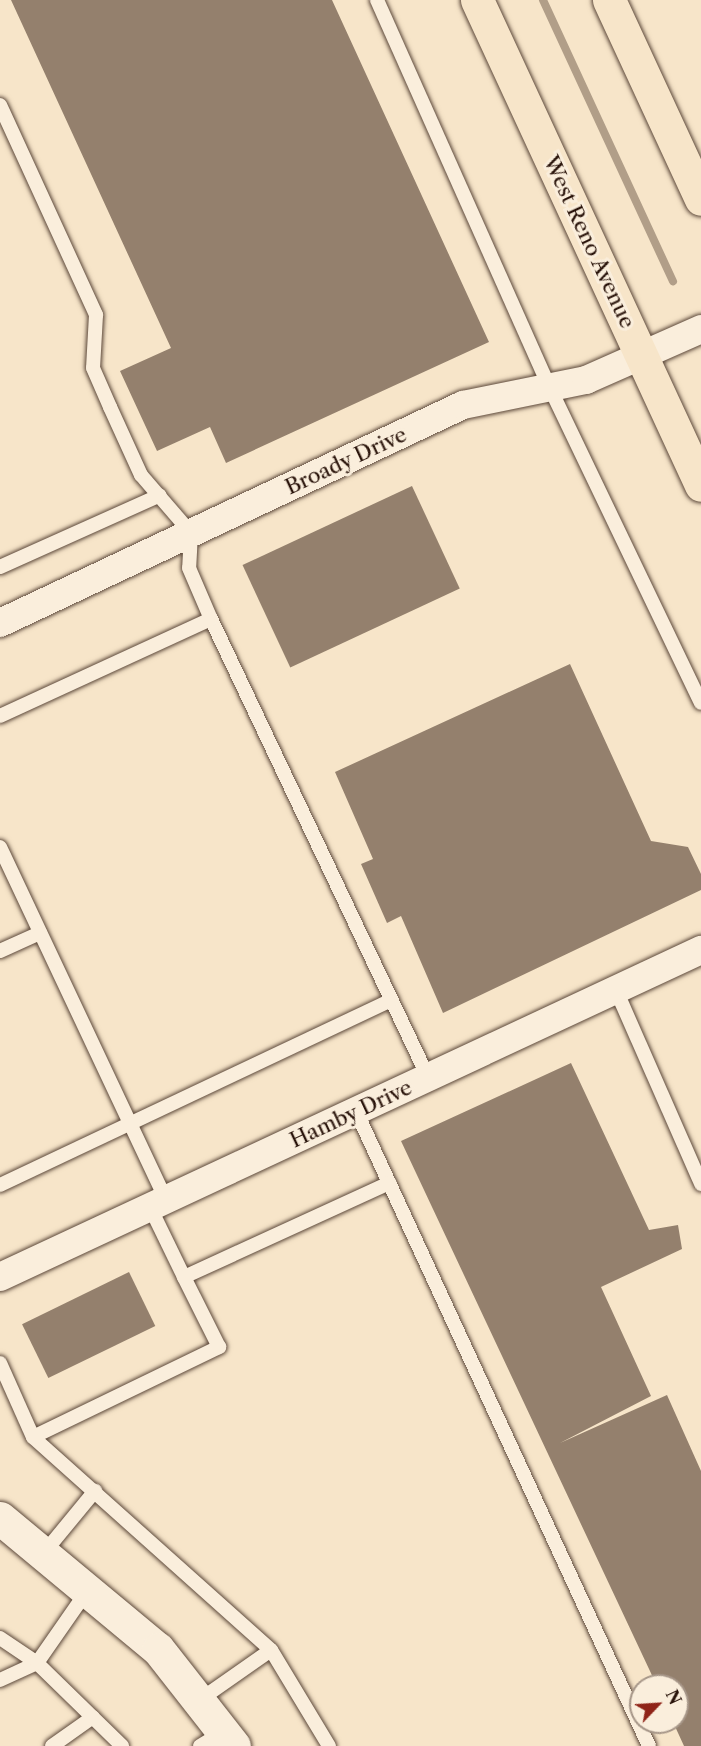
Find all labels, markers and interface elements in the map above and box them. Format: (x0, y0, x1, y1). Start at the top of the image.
street label: West Reno Avenue (538, 151, 640, 333)
street label: Broady Drive (281, 422, 411, 500)
street label: Hamby Drive (286, 1075, 416, 1153)
north arrow (629, 1674, 689, 1734)
text: N (661, 1687, 686, 1708)

